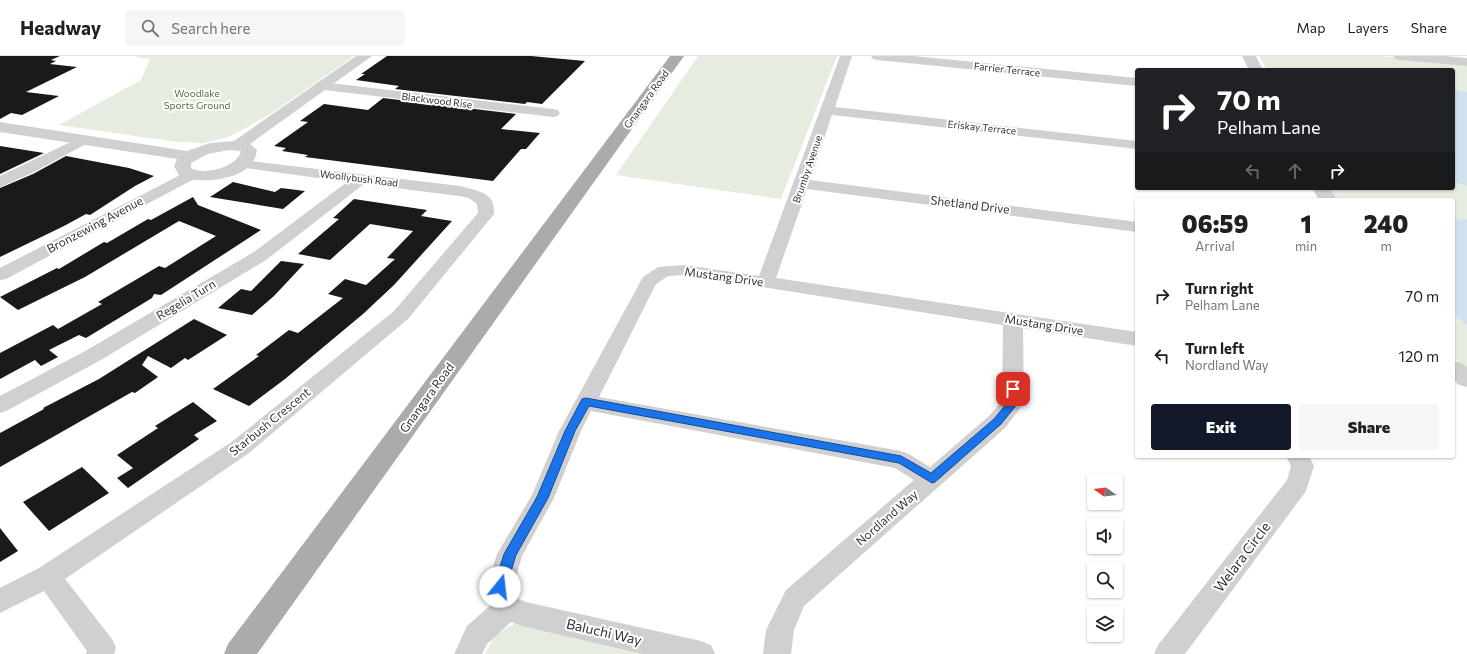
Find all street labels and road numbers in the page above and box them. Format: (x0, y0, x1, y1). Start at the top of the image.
street label: Farrier Terrace (973, 60, 1041, 78)
street label: Gnangara Road (621, 67, 671, 130)
street label: Blackwood Rise (401, 90, 473, 110)
street label: Eriskay Terrace (947, 117, 1017, 137)
street label: Brumby Avenue (790, 133, 824, 205)
street label: Woollybush Road (319, 167, 399, 189)
street label: Shetland Drive (930, 192, 1010, 216)
street label: Bronzewing Avenue (44, 193, 145, 255)
street label: Mustang Drive (684, 264, 764, 288)
street label: Regelia Turn (153, 276, 218, 322)
street label: Mustang Drive (1004, 311, 1084, 337)
street label: Gnangara Road (396, 360, 456, 435)
street label: Starbush Crescent (226, 384, 313, 458)
street label: Nordland Way (853, 487, 920, 548)
street label: Welara Circle (1210, 518, 1273, 595)
street label: Baluchi Way (565, 615, 643, 648)

